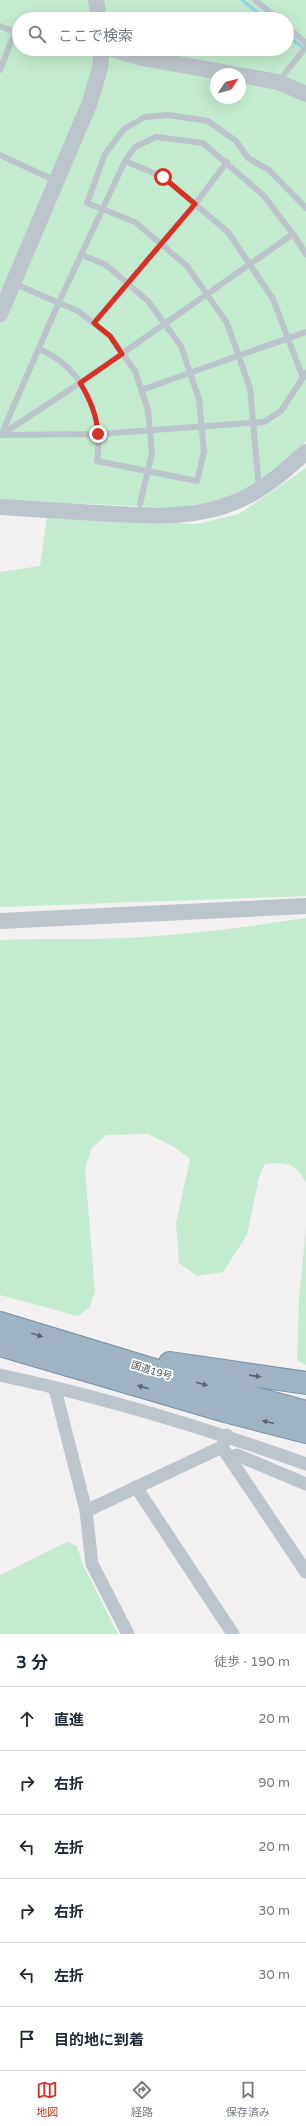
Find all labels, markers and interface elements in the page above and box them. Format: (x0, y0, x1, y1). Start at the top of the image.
search box (12, 12, 294, 56)
icon: search (26, 23, 48, 45)
text: ここで検索 (58, 27, 133, 45)
north arrow (210, 68, 246, 104)
route start (154, 168, 172, 186)
route end (89, 425, 107, 443)
one-way arrow (32, 1332, 44, 1338)
street label: 国道19号 (130, 1359, 174, 1383)
one-way arrow (249, 1373, 261, 1379)
one-way arrow (196, 1382, 208, 1388)
one-way arrow (137, 1384, 149, 1390)
one-way arrow (262, 1419, 274, 1425)
text: 3 分 (16, 1652, 48, 1673)
text: 徒歩 · 190 m (214, 1654, 290, 1670)
icon: ahead (16, 1708, 38, 1730)
text: 直進 (54, 1711, 84, 1729)
text: 20 m (258, 1711, 290, 1727)
icon: right (16, 1772, 38, 1794)
text: 右折 (54, 1775, 84, 1793)
text: 90 m (258, 1775, 290, 1791)
icon: left (16, 1836, 38, 1858)
text: 左折 (54, 1839, 84, 1857)
text: 20 m (258, 1839, 290, 1855)
icon: right (16, 1900, 38, 1922)
text: 右折 (54, 1903, 84, 1921)
text: 30 m (258, 1903, 290, 1919)
icon: left (16, 1964, 38, 1986)
text: 左折 (54, 1967, 84, 1985)
text: 30 m (258, 1967, 290, 1983)
icon: arrive (16, 2028, 38, 2050)
text: 目的地に到着 (54, 2031, 144, 2049)
tab: 地図 (36, 2079, 58, 2119)
tab: 経路 (131, 2079, 153, 2119)
tab: 保存済み (226, 2079, 270, 2119)

